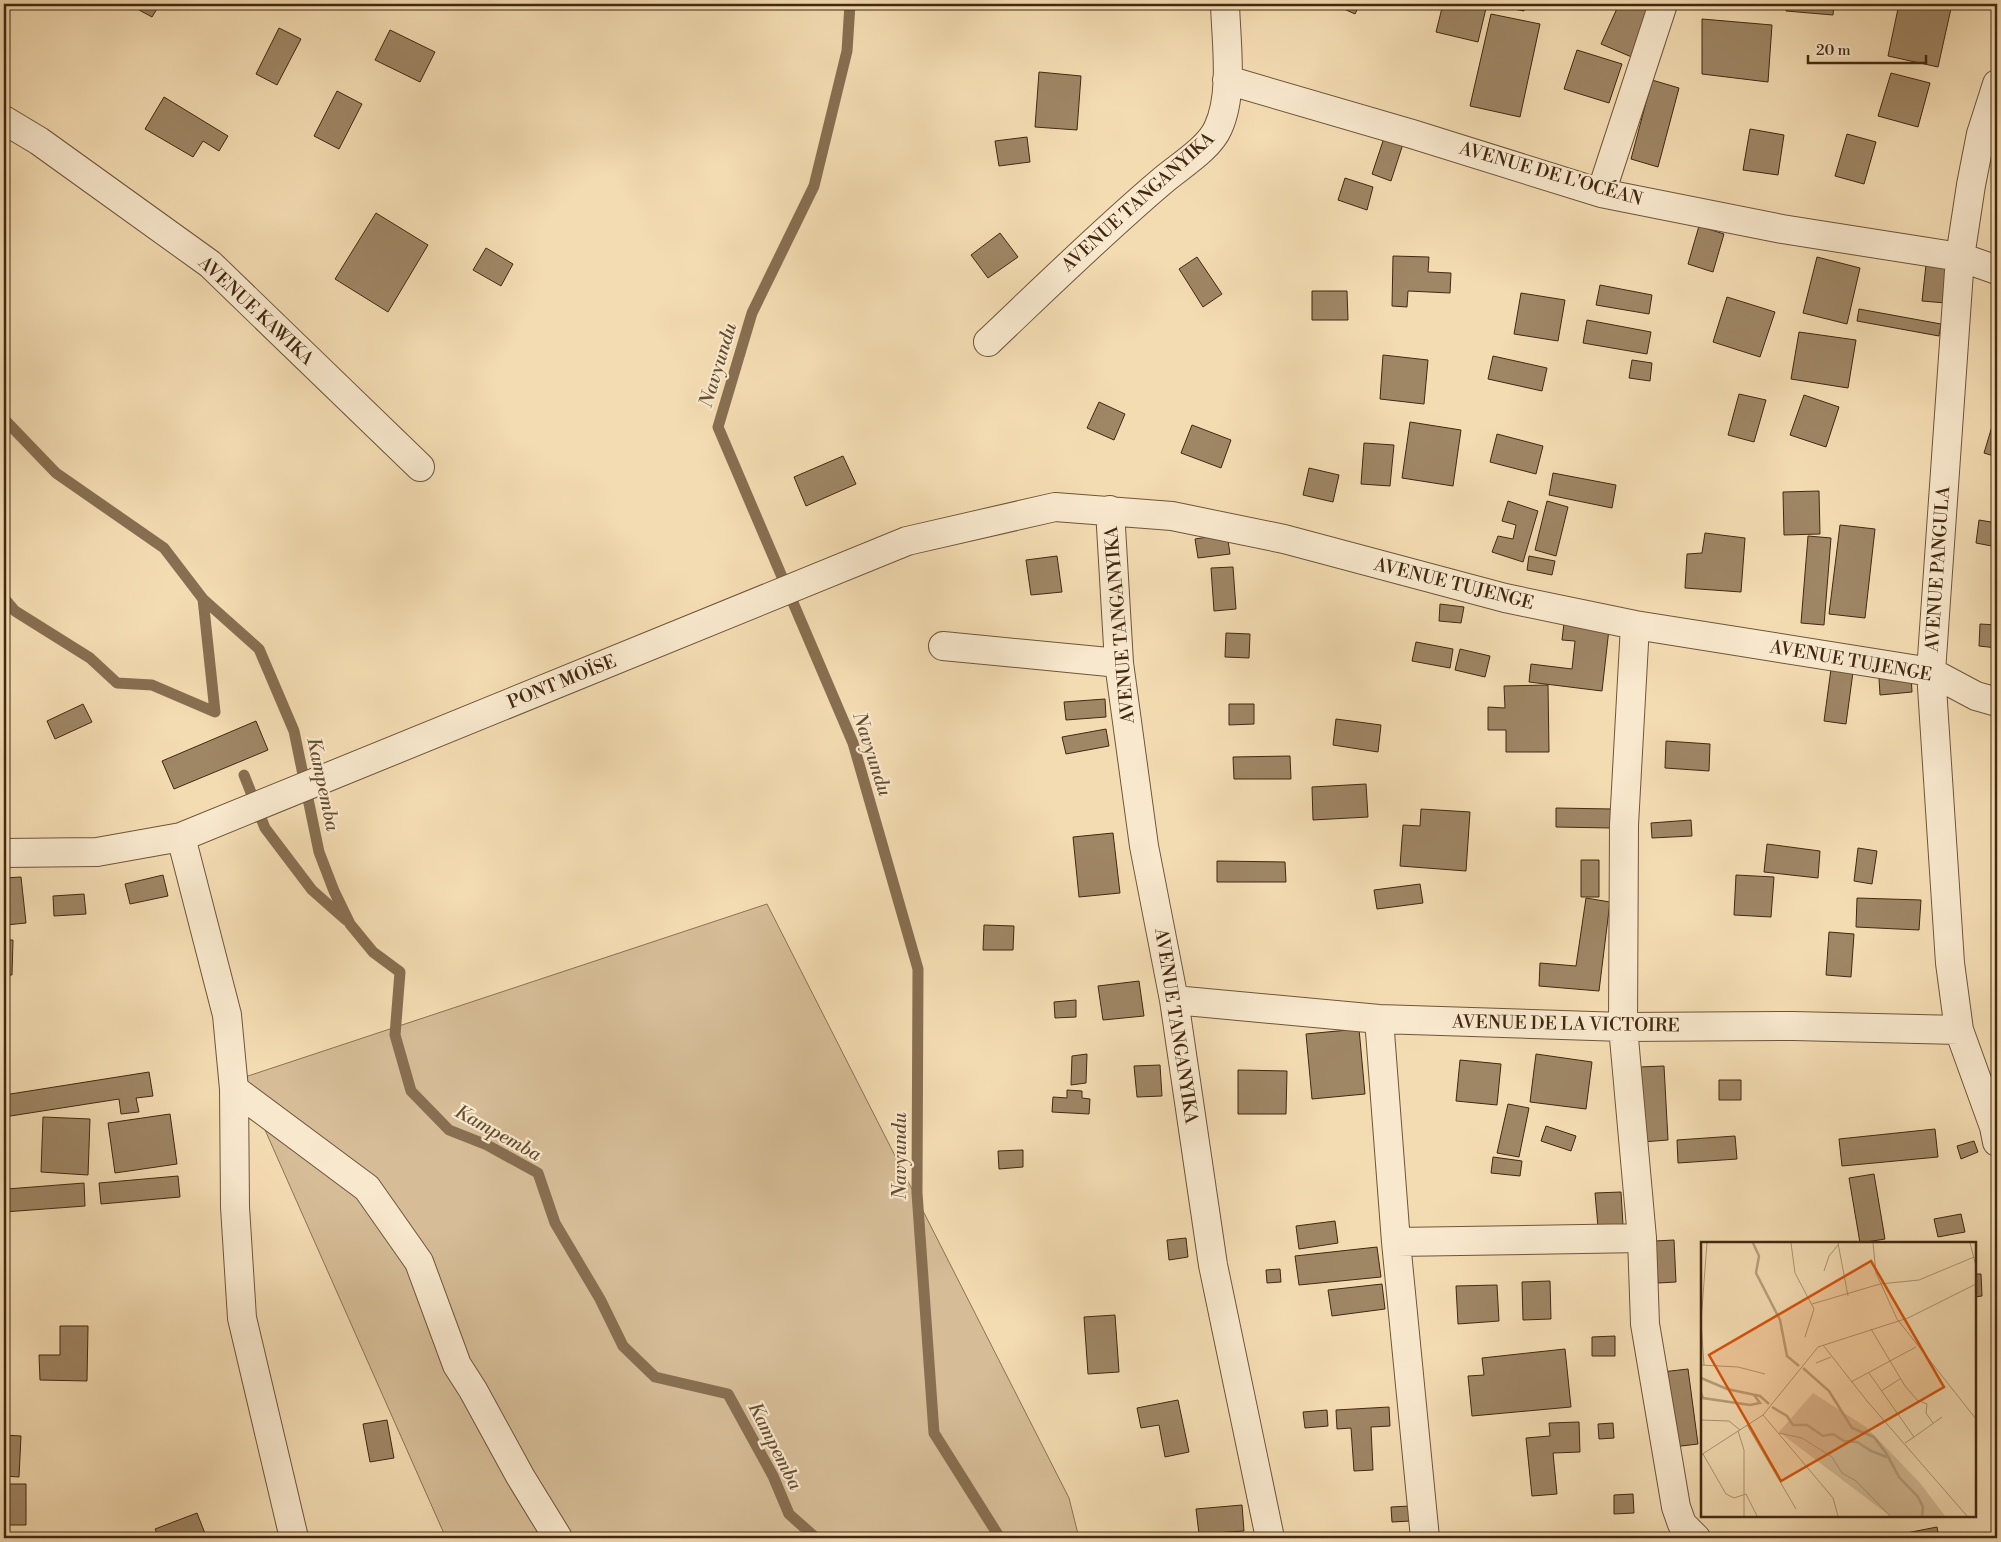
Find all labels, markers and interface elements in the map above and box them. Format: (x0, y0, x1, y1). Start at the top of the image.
scale bar (1808, 32, 1926, 64)
text: 20 m (1816, 41, 1851, 60)
street label: AVENUE TANGANYIKA (1056, 127, 1220, 277)
street label: AVENUE DE L'OCÉAN (1456, 137, 1646, 211)
street label: AVENUE KAWIKA (193, 251, 319, 371)
water label: Navyundu (693, 320, 742, 411)
street label: AVENUE PANGULA (1921, 485, 1955, 654)
street label: AVENUE TANGANYIKA (1100, 525, 1140, 726)
street label: AVENUE TUJENGE (1371, 553, 1536, 615)
street label: AVENUE TUJENGE (1767, 635, 1934, 687)
street label: PONT MOÏSE (504, 650, 620, 714)
water label: Navyundu (847, 708, 897, 799)
water label: Kampemba (301, 735, 345, 834)
street label: AVENUE TANGANYIKA (1149, 926, 1203, 1126)
street label: AVENUE DE LA VICTOIRE (1451, 1010, 1680, 1037)
water label: Kampemba (451, 1099, 546, 1167)
water label: Navyundu (888, 1112, 912, 1201)
inset map (1701, 1242, 1976, 1517)
water label: Kampemba (743, 1398, 808, 1494)

